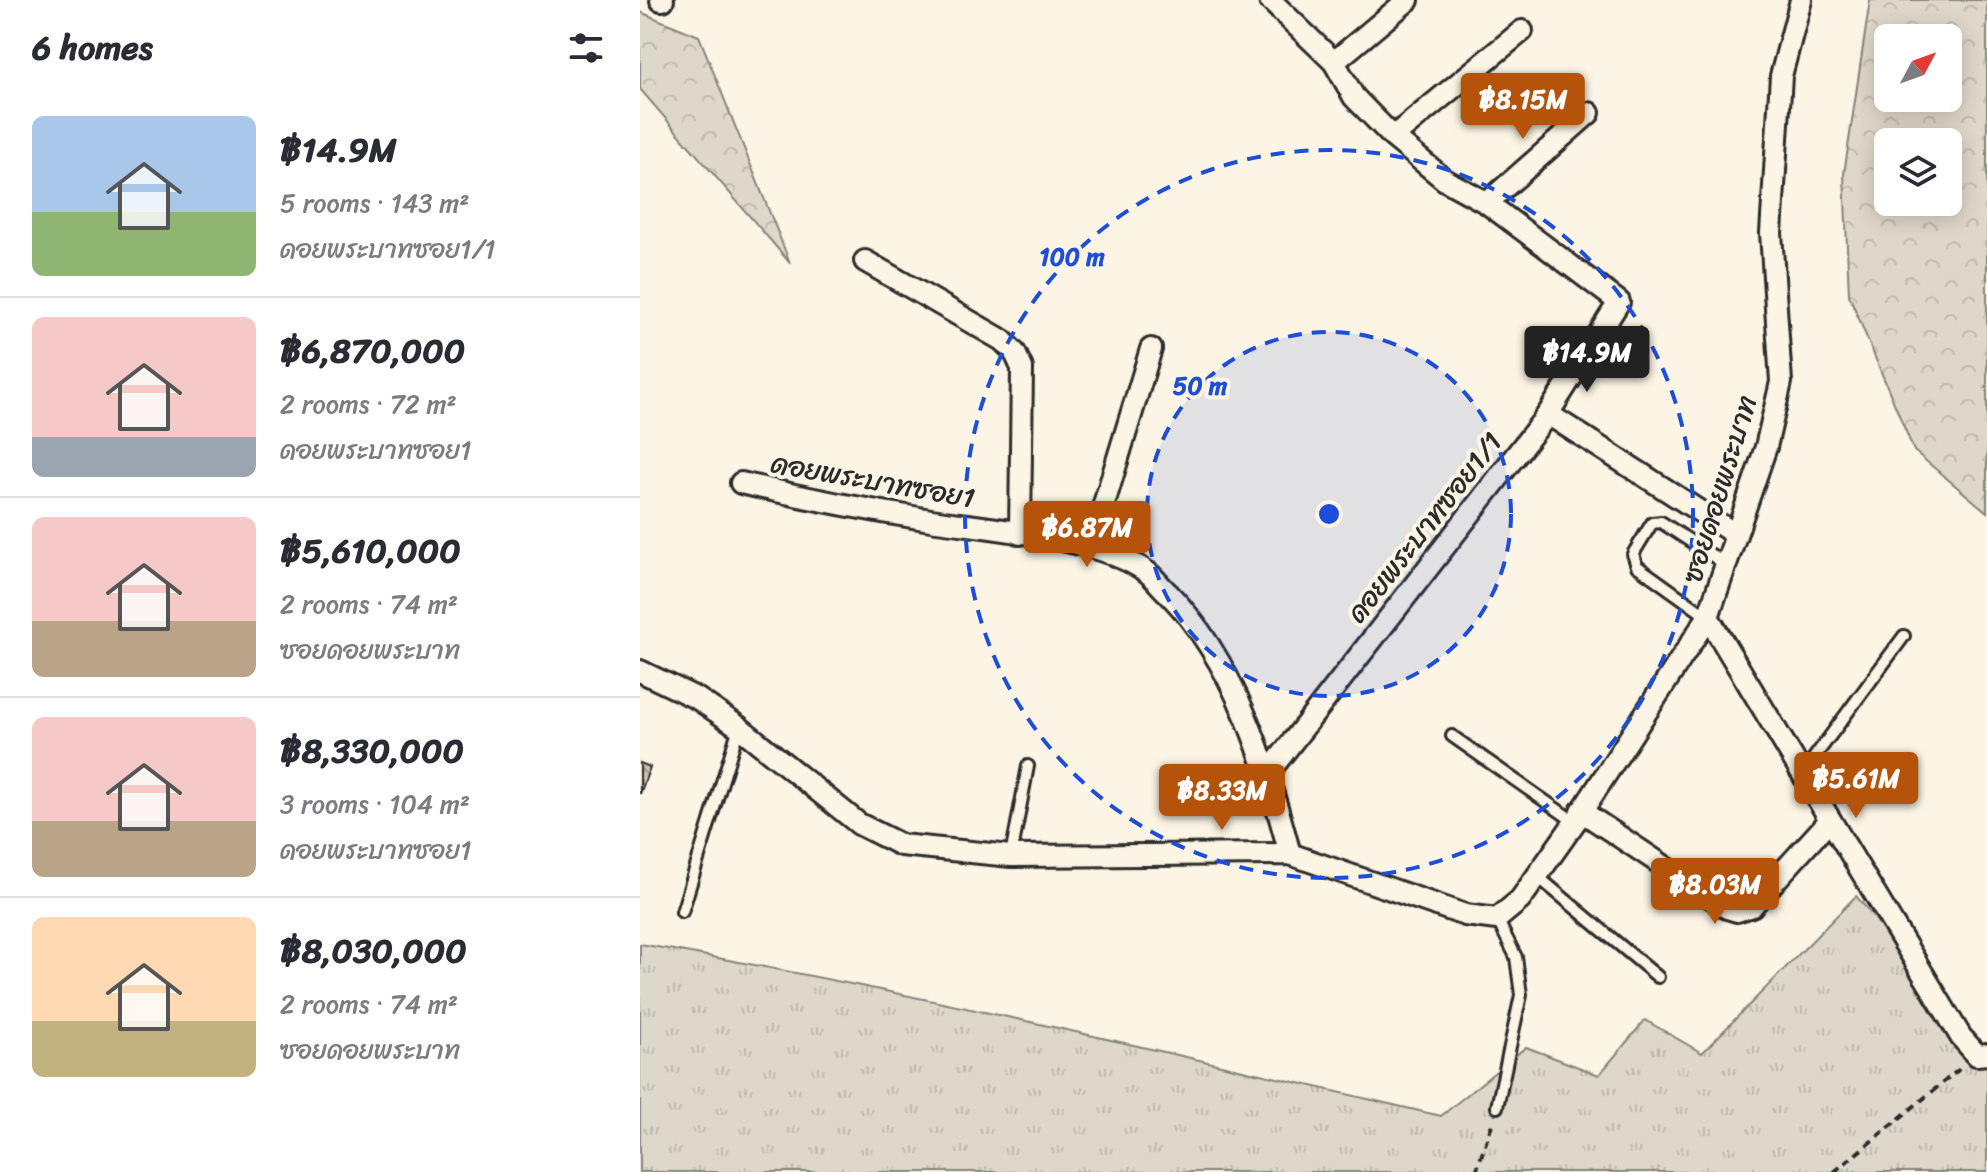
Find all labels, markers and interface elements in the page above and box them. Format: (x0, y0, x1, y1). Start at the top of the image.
text: 6 homes (32, 18, 153, 78)
north arrow (1874, 24, 1962, 112)
map controls (1874, 24, 1962, 216)
icon: filters (564, 26, 608, 70)
pin: ฿8.15M (1458, 73, 1588, 141)
text: ฿8.15M (1479, 76, 1567, 122)
text: ฿14.9M (280, 120, 397, 180)
button: layers (1874, 128, 1962, 216)
icon: home (96, 148, 192, 244)
text: 5 rooms · 143 m² (280, 180, 469, 226)
text: ดอยพระบาทซอย1/1 (280, 226, 495, 272)
text: 100 m (1039, 236, 1105, 278)
text: ฿6,870,000 (280, 321, 465, 381)
pin: ฿14.9M (1522, 326, 1652, 394)
text: ฿14.9M (1542, 329, 1632, 375)
icon: home (96, 349, 192, 445)
text: 50 m (1173, 365, 1228, 407)
text: 2 rooms · 72 m² (280, 381, 457, 427)
street label: ซอยดอยพระบาท (1668, 389, 1771, 589)
street label: ดอยพระบาทซอย1/1 (1334, 421, 1515, 634)
text: ดอยพระบาทซอย1 (280, 427, 471, 473)
street label: ดอยพระบาทซอย1 (767, 438, 979, 523)
centre of rings (1315, 500, 1343, 528)
pin: ฿6.87M (1022, 501, 1152, 569)
text: ฿6.87M (1041, 504, 1133, 550)
text: ฿5,610,000 (280, 521, 461, 581)
icon: home (96, 549, 192, 645)
text: 2 rooms · 74 m² (280, 581, 458, 627)
text: ซอยดอยพระบาท (280, 627, 460, 673)
text: ฿8,330,000 (280, 721, 464, 781)
icon: home (96, 749, 192, 845)
pin: ฿5.61M (1791, 752, 1921, 820)
text: ฿5.61M (1812, 755, 1900, 801)
pin: ฿8.33M (1157, 764, 1287, 832)
text: ฿8.33M (1177, 767, 1267, 813)
text: 3 rooms · 104 m² (280, 781, 470, 827)
text: ดอยพระบาทซอย1 (280, 827, 471, 873)
pin: ฿8.03M (1650, 858, 1780, 926)
text: ฿8.03M (1669, 861, 1761, 907)
text: ฿8,030,000 (280, 921, 467, 981)
icon: home (96, 949, 192, 1045)
text: 2 rooms · 74 m² (280, 981, 458, 1027)
text: ซอยดอยพระบาท (280, 1027, 460, 1073)

